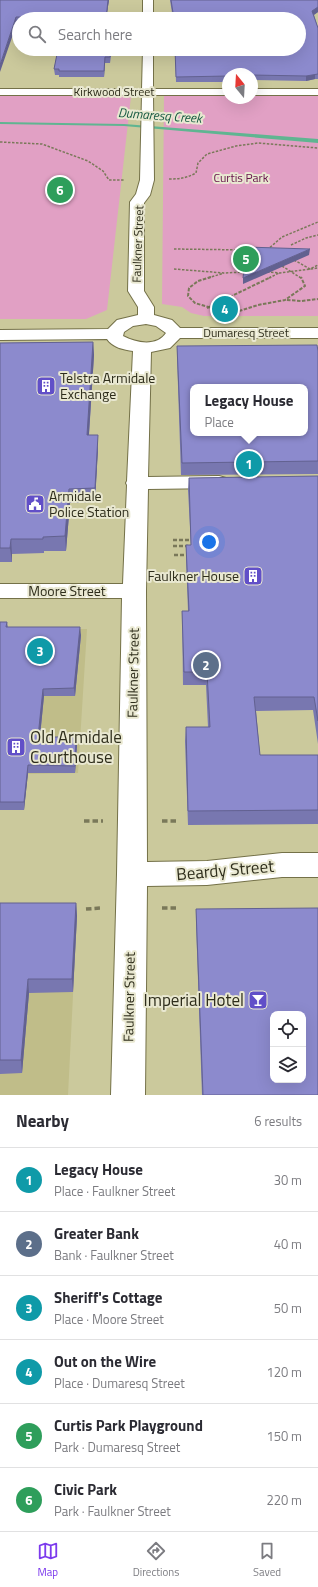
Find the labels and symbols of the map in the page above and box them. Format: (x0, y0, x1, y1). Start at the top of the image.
north arrow (222, 68, 258, 104)
street label: Kirkwood Street (73, 82, 155, 101)
water label: Dumaresq Creek (117, 102, 205, 128)
park label: Curtis Park (214, 168, 269, 187)
pin: 6 (47, 175, 73, 205)
street label: Faulkner Street (127, 204, 148, 283)
pin: 5 (233, 244, 259, 274)
pin: 4 (212, 294, 238, 324)
street label: Dumaresq Street (203, 323, 290, 342)
place label: Telstra Armidale Exchange (60, 367, 155, 404)
building icon: Telstra Armidale Exchange (35, 375, 57, 397)
pin: 1 (236, 449, 262, 479)
place label: Armidale Police Station (49, 485, 129, 522)
public building icon: Armidale Police Station (24, 493, 46, 515)
your location (199, 532, 219, 552)
place label: Faulkner House (147, 565, 239, 586)
building icon: Faulkner House (242, 565, 264, 587)
street label: Moore Street (28, 580, 106, 601)
street label: Faulkner Street (121, 628, 144, 718)
pin: 3 (27, 636, 53, 666)
pin: 2 (193, 650, 219, 680)
place label: Old Armidale Courthouse (30, 724, 122, 770)
building icon: Old Armidale Courthouse (5, 736, 27, 758)
street label: Beardy Street (175, 853, 275, 887)
street label: Faulkner Street (117, 952, 140, 1042)
place label: Imperial Hotel (143, 987, 244, 1013)
bar icon: Imperial Hotel (247, 989, 269, 1011)

